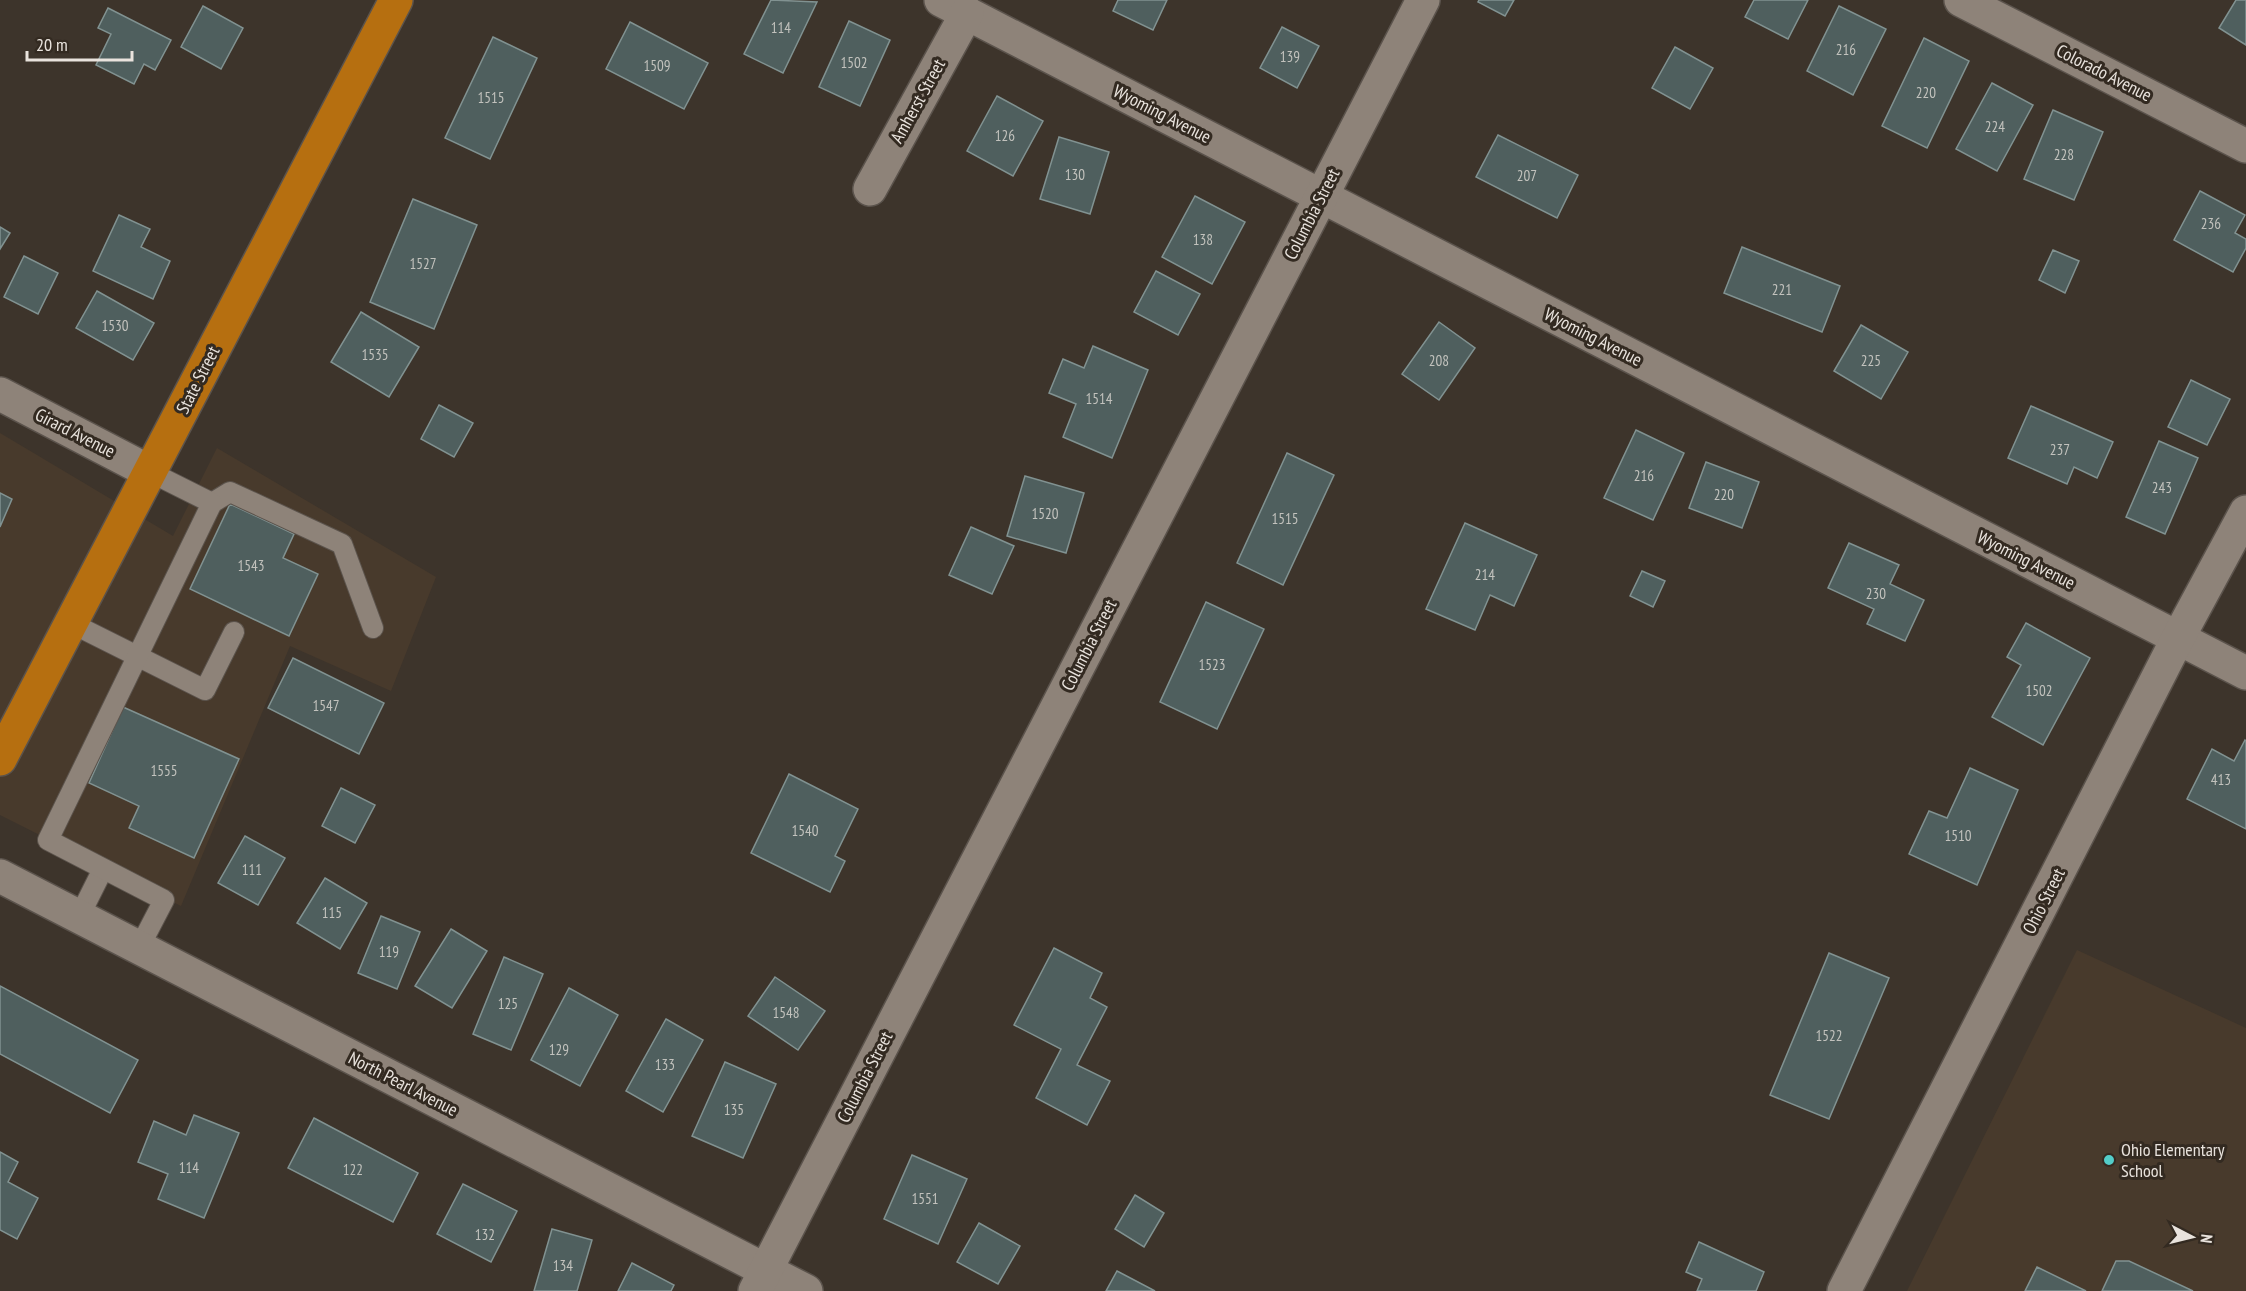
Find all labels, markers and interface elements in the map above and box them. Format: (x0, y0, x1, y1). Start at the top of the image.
house number: 114 (771, 18, 791, 37)
scale bar (27, 24, 132, 62)
text: 20 m (36, 33, 68, 56)
street label: Colorado Avenue (2053, 39, 2156, 106)
house number: 216 (1836, 40, 1856, 59)
house number: 139 (1280, 47, 1300, 66)
house number: 1502 (840, 53, 868, 72)
street label: Amherst Street (885, 55, 950, 147)
house number: 1509 (643, 56, 671, 75)
street label: Wyoming Avenue (1110, 79, 1215, 148)
house number: 220 (1916, 83, 1936, 102)
house number: 1515 (477, 88, 505, 107)
house number: 224 (1985, 117, 2005, 136)
house number: 126 (995, 126, 1015, 145)
house number: 228 (2054, 145, 2074, 164)
street label: Columbia Street (1279, 164, 1344, 263)
house number: 130 (1065, 165, 1085, 184)
house number: 207 (1517, 166, 1537, 185)
house number: 236 (2201, 214, 2221, 233)
house number: 138 (1193, 230, 1213, 249)
house number: 1527 (409, 254, 437, 273)
house number: 221 (1772, 280, 1792, 299)
street label: Wyoming Avenue (1541, 302, 1646, 371)
house number: 1530 (101, 316, 129, 335)
street label: State Street (171, 342, 224, 418)
house number: 1535 (361, 345, 389, 364)
house number: 208 (1429, 351, 1449, 370)
house number: 225 (1861, 351, 1881, 370)
house number: 1514 (1085, 389, 1113, 408)
street label: Girard Avenue (31, 403, 119, 462)
house number: 237 (2050, 440, 2070, 459)
house number: 216 (1634, 466, 1654, 485)
house number: 243 (2152, 478, 2172, 497)
house number: 220 (1714, 485, 1734, 504)
house number: 1520 (1031, 504, 1059, 523)
house number: 1515 (1271, 509, 1299, 528)
street label: Wyoming Avenue (1974, 525, 2079, 594)
house number: 1543 (237, 556, 265, 575)
house number: 214 (1475, 565, 1495, 584)
house number: 230 (1866, 584, 1886, 603)
street label: Columbia Street (1056, 595, 1121, 694)
house number: 1523 (1198, 655, 1226, 674)
house number: 1502 (2025, 681, 2053, 700)
house number: 1547 (312, 696, 340, 715)
house number: 1555 (150, 761, 178, 780)
house number: 413 (2211, 770, 2231, 789)
house number: 1540 (791, 821, 819, 840)
house number: 1510 (1944, 826, 1972, 845)
house number: 111 (242, 860, 262, 879)
street label: Ohio Street (2017, 864, 2070, 937)
house number: 115 (322, 903, 342, 922)
house number: 119 (379, 942, 399, 961)
house number: 125 (498, 994, 518, 1013)
house number: 1548 (772, 1003, 800, 1022)
house number: 1522 (1815, 1026, 1843, 1045)
street label: Columbia Street (832, 1027, 897, 1126)
house number: 129 (549, 1040, 569, 1059)
street label: North Pearl Avenue (345, 1046, 462, 1121)
house number: 133 (655, 1055, 675, 1074)
house number: 135 (724, 1100, 744, 1119)
place label: Ohio Elementary School (2121, 1138, 2225, 1182)
marker: Ohio Elementary School (2102, 1153, 2116, 1167)
house number: 114 (179, 1158, 199, 1177)
house number: 122 (343, 1160, 363, 1179)
house number: 1551 (911, 1189, 939, 1208)
north arrow (2162, 1207, 2222, 1267)
house number: 132 (475, 1225, 495, 1244)
text: N (2196, 1233, 2217, 1244)
house number: 134 (553, 1256, 573, 1275)

